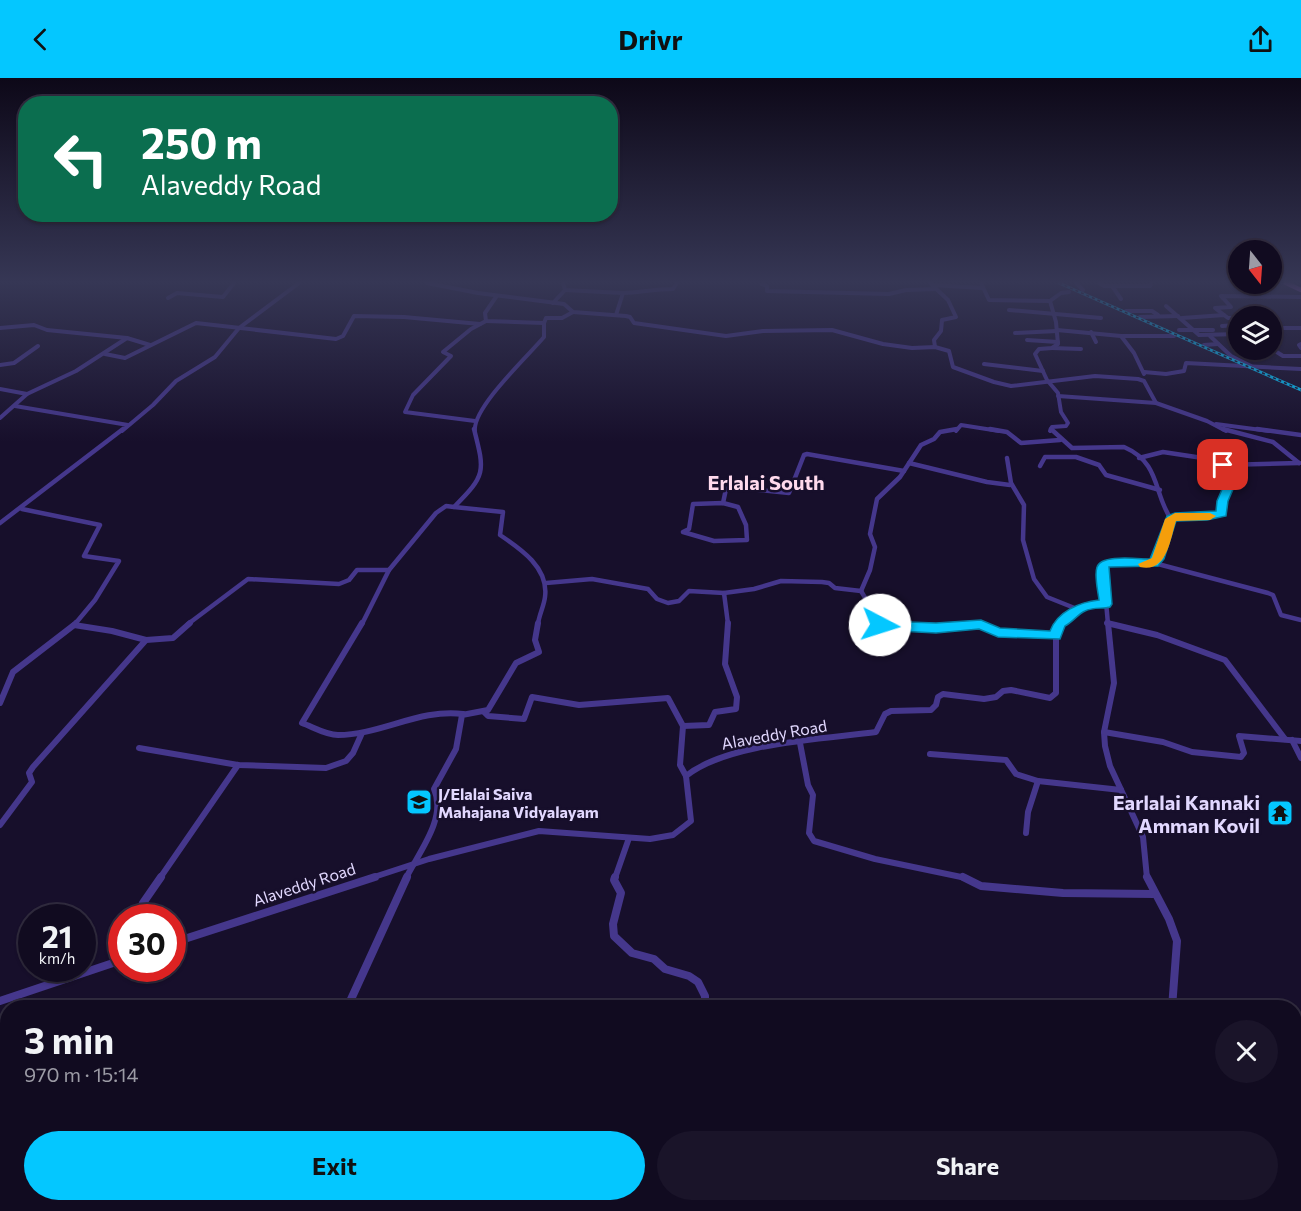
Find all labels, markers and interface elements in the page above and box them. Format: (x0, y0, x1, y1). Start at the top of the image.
icon: back (24, 23, 57, 56)
text: Drivr (618, 23, 683, 56)
icon: share (1244, 23, 1277, 56)
text: 250 m (141, 116, 262, 168)
icon: left (42, 120, 120, 198)
text: Alaveddy Road (141, 168, 321, 201)
north arrow (1228, 240, 1282, 294)
map controls (1228, 240, 1282, 360)
button: layers (1228, 306, 1282, 360)
pin (1197, 439, 1248, 490)
icon: arrive (1206, 448, 1239, 481)
district label: Erlalai South (708, 470, 824, 494)
position arrow (848, 593, 912, 657)
street label: Alaveddy Road (720, 715, 828, 753)
place label: J/Elalai Saiva Mahajana Vidyalayam (438, 784, 599, 821)
school or university icon: J/Elalai Saiva Mahajana Vidyalayam (404, 787, 434, 817)
place label: Earlalai Kannaki Amman Kovil (1113, 790, 1260, 837)
temple icon: Earlalai Kannaki Amman Kovil (1265, 798, 1295, 828)
street label: Alaveddy Road (250, 858, 358, 910)
speed limit sign: 30 (108, 904, 186, 982)
text: 21 (42, 917, 72, 954)
text: km/h (39, 949, 75, 967)
text: 3 min (24, 1017, 114, 1061)
button: close (1215, 1020, 1278, 1083)
text: 970 m · 15:14 (24, 1062, 139, 1086)
button: Exit (24, 1131, 645, 1200)
button: Share (657, 1131, 1278, 1200)

